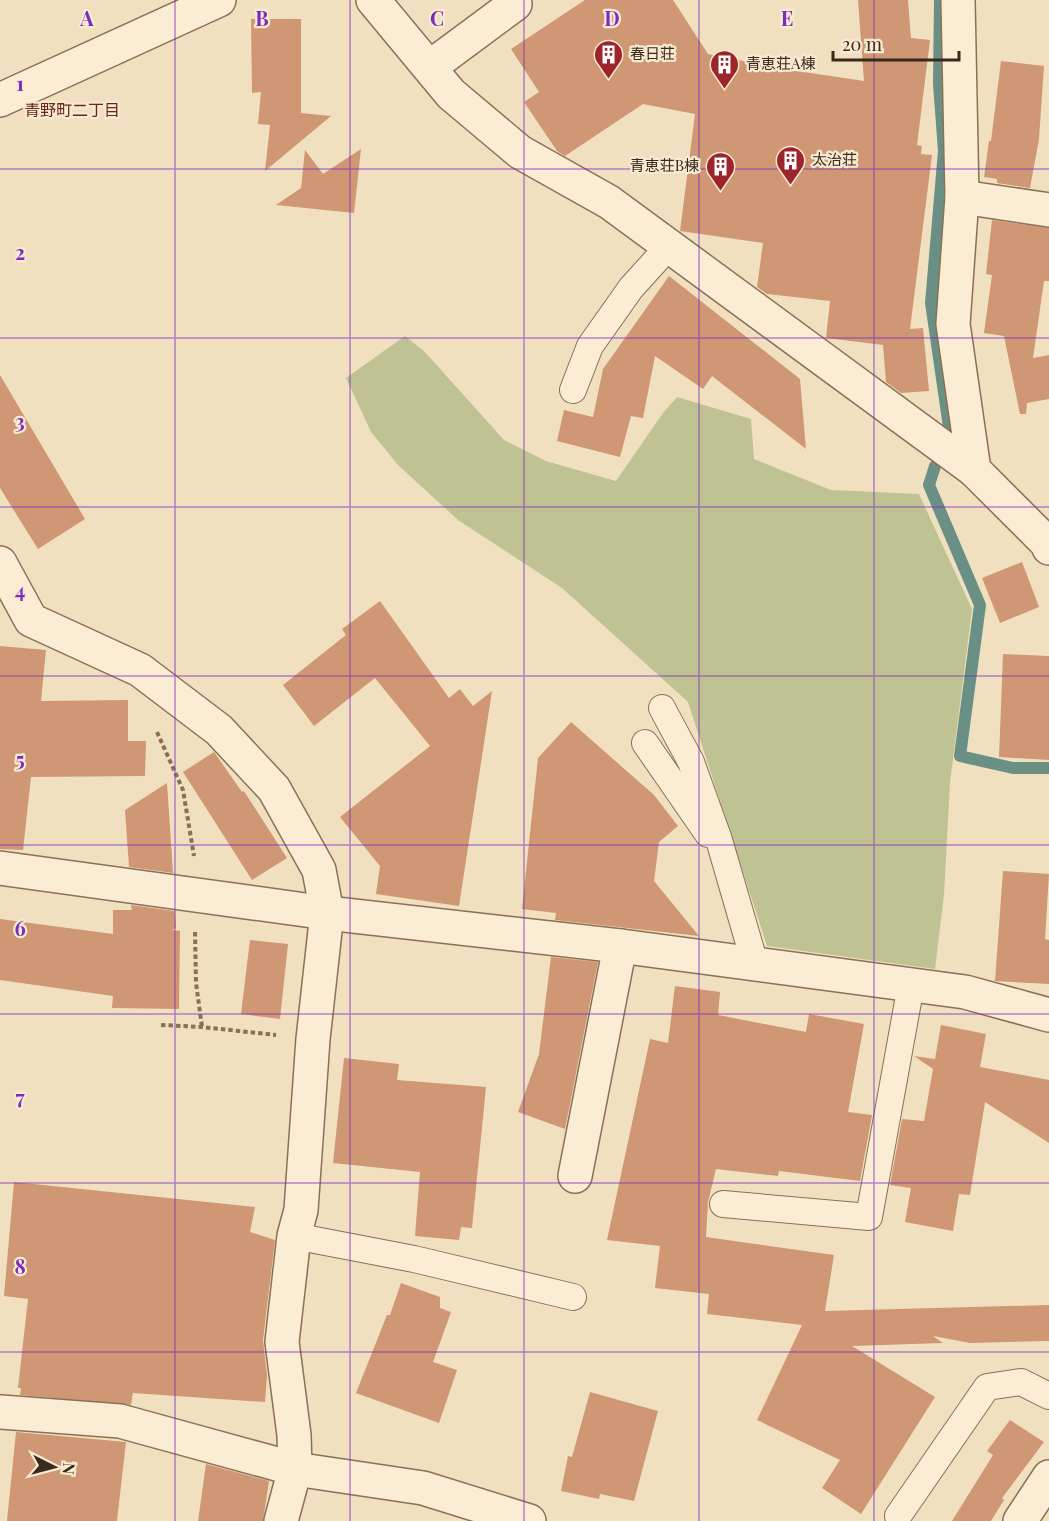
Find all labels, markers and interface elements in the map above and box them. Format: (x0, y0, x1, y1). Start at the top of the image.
text: A (79, 4, 94, 31)
text: B (255, 4, 269, 31)
text: C (430, 4, 444, 31)
text: D (604, 4, 620, 31)
text: E (781, 4, 793, 31)
scale bar (833, 24, 959, 62)
text: 20 m (842, 32, 882, 56)
building icon: 春日荘 (593, 38, 625, 80)
place label: 春日荘 (630, 43, 675, 63)
building icon: 青恵荘A棟 (709, 48, 741, 90)
place label: 青恵荘A棟 (746, 53, 815, 73)
text: 1 (16, 69, 24, 96)
district label: 青野町二丁目 (24, 99, 120, 120)
building icon: 太治荘 (775, 144, 807, 186)
place label: 太治荘 (812, 149, 857, 169)
building icon: 青恵荘B棟 (704, 150, 736, 192)
place label: 青恵荘B棟 (630, 155, 699, 175)
text: 2 (15, 238, 25, 265)
text: 3 (15, 407, 25, 434)
text: 4 (15, 576, 25, 603)
text: 5 (15, 745, 25, 772)
text: 6 (14, 914, 26, 941)
text: 7 (15, 1083, 25, 1110)
text: 8 (14, 1252, 26, 1279)
north arrow (24, 1437, 84, 1497)
text: N (58, 1462, 80, 1476)

